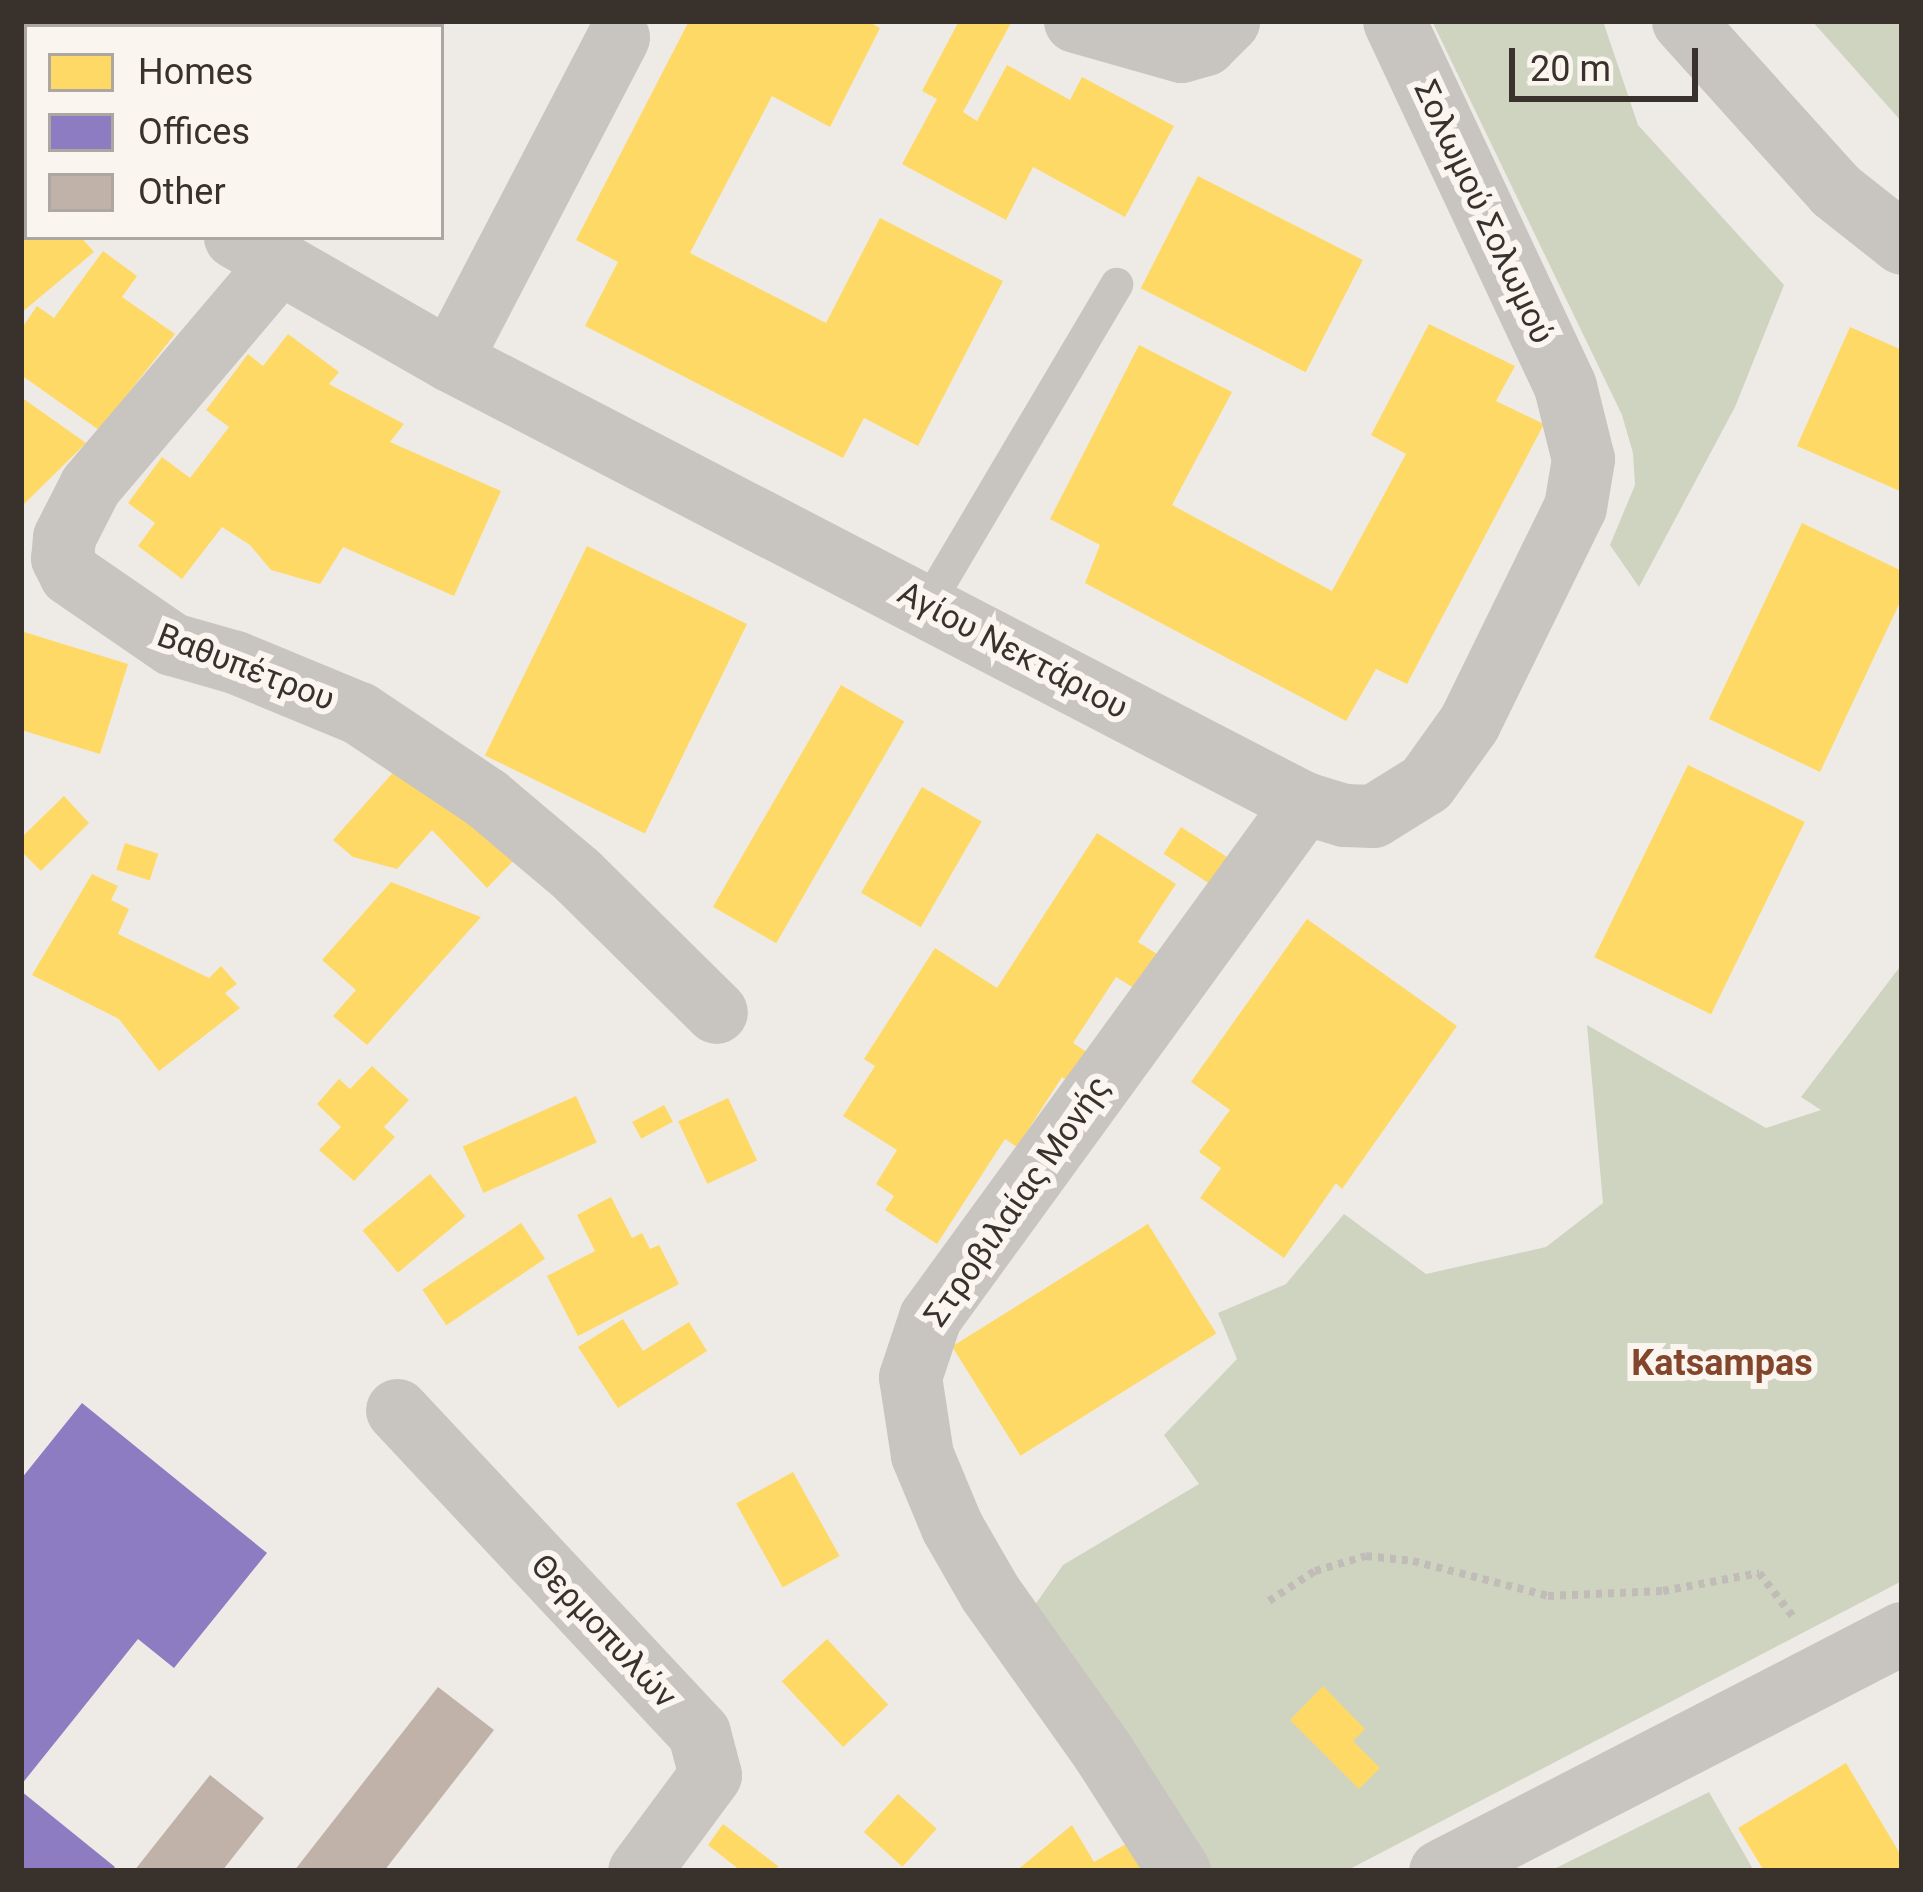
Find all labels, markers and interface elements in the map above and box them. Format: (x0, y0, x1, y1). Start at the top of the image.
legend (24, 24, 444, 240)
scale bar (1515, 24, 1704, 98)
text: 20 m (1530, 48, 1611, 90)
text: Homes (138, 51, 253, 93)
street label: Σολωμού Σολωμού (1406, 74, 1562, 350)
text: Offices (138, 111, 250, 153)
text: Other (138, 171, 226, 213)
street label: Αγίου Νεκτάριου (891, 573, 1135, 727)
street label: Βαθυπέτρου (152, 615, 340, 719)
street label: Στροβιλαίας Μονής (916, 1068, 1118, 1334)
district label: Katsampas (1631, 1342, 1813, 1386)
street label: Θερμοπυλών (523, 1546, 685, 1716)

